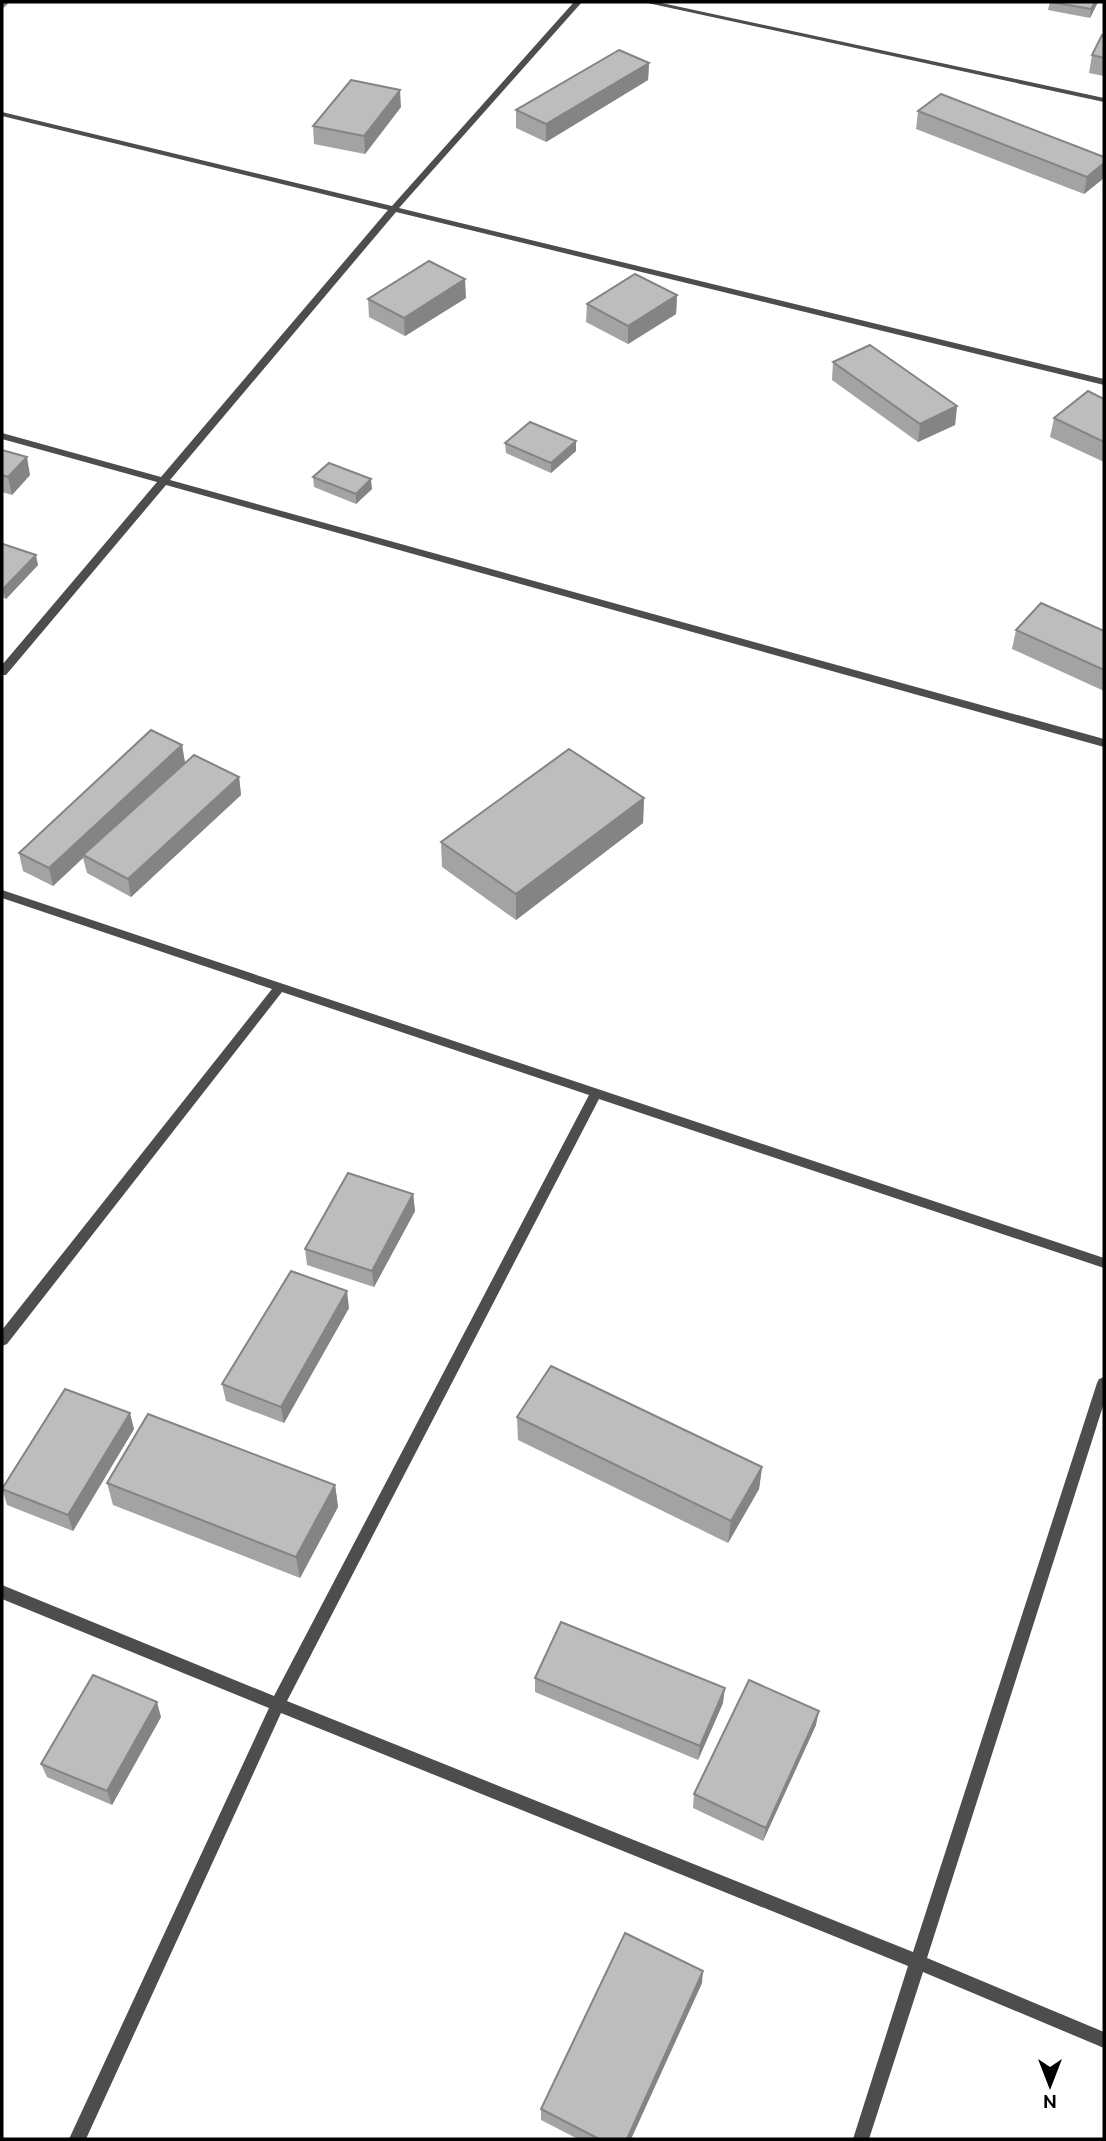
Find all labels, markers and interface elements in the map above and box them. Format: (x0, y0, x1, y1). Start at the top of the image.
north arrow (1015, 2050, 1085, 2120)
text: N (1043, 2091, 1057, 2113)

